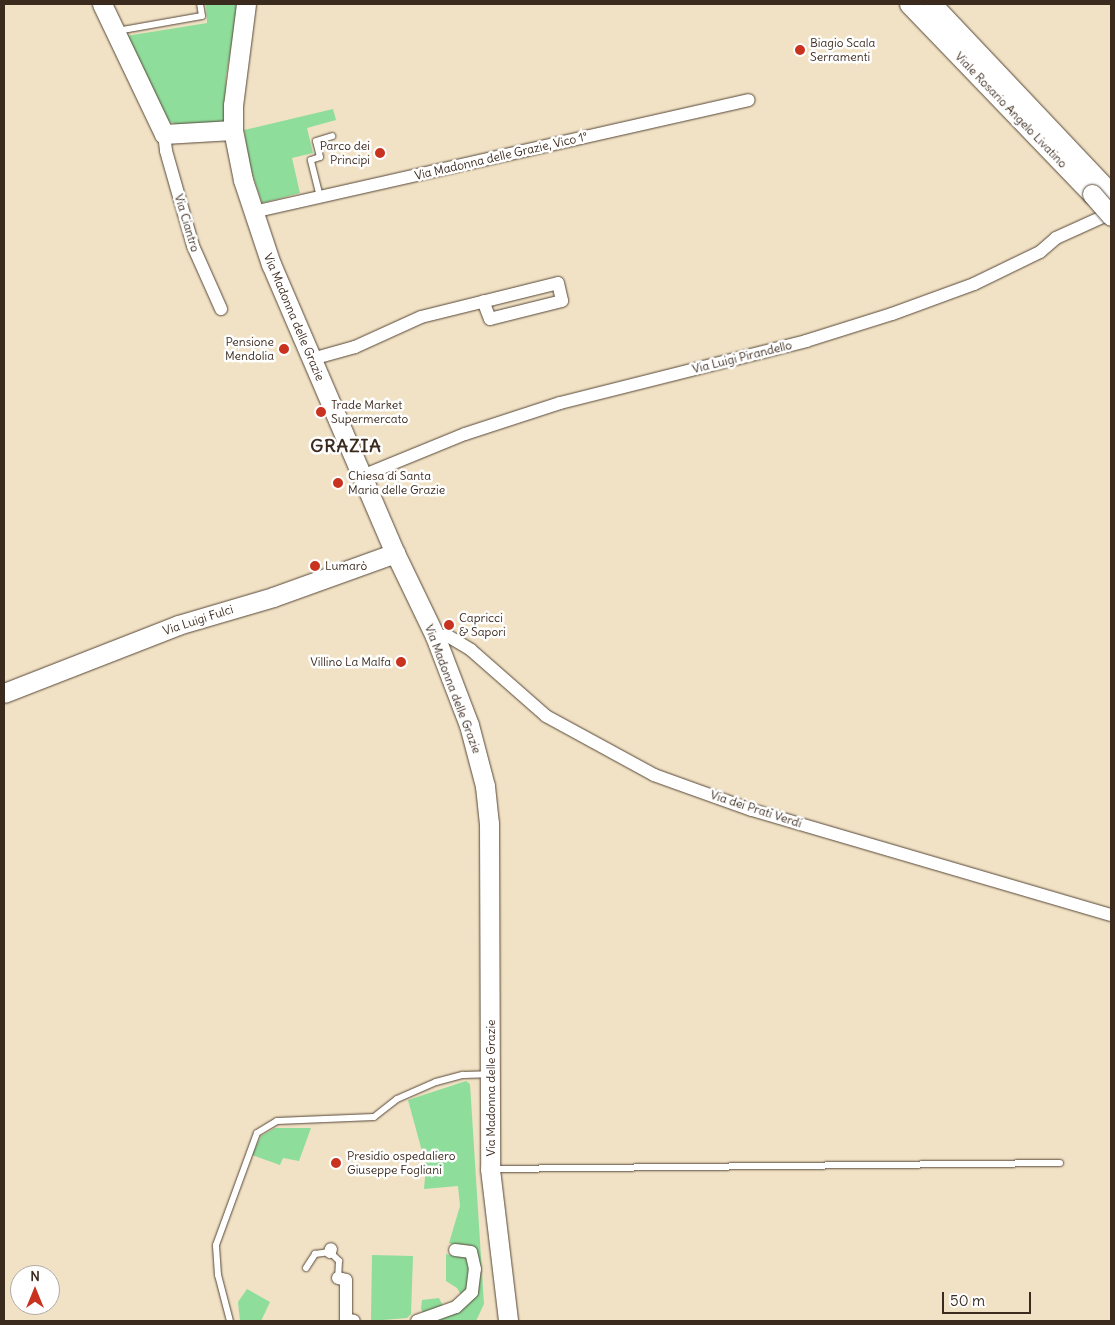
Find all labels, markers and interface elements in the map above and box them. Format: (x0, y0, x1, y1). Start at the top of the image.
place label: Biagio Scala Serramenti (810, 36, 875, 64)
marker: Biagio Scala Serramenti (794, 44, 806, 56)
street label: Viale Rosario Angelo Livatino (952, 49, 1070, 171)
street label: Via Madonna delle Grazie, Vico 1° (413, 129, 589, 183)
place label: Parco dei Principi (320, 139, 370, 167)
marker: Parco dei Principi (374, 147, 386, 159)
street label: Via Ciantro (171, 192, 203, 254)
street label: Via Madonna delle Grazie (261, 251, 327, 383)
place label: Pensione Mendolia (225, 335, 274, 363)
street label: Via Luigi Pirandello (691, 338, 793, 376)
marker: Pensione Mendolia (278, 343, 290, 355)
place label: Trade Market Supermercato (331, 398, 408, 426)
marker: Trade Market Supermercato (315, 406, 327, 418)
district label: GRAZIA (309, 435, 383, 457)
place label: Chiesa di Santa Maria delle Grazie (348, 469, 445, 497)
marker: Chiesa di Santa Maria delle Grazie (332, 477, 344, 489)
place label: Lumarò (325, 559, 367, 573)
marker: Lumarò (309, 560, 321, 572)
street label: Via Luigi Fulci (161, 602, 235, 638)
place label: Capricci & Sapori (459, 611, 506, 639)
marker: Capricci & Sapori (443, 619, 455, 631)
street label: Via Madonna delle Grazie (422, 622, 484, 756)
place label: Villino La Malfa (310, 655, 391, 669)
marker: Villino La Malfa (395, 656, 407, 668)
street label: Via dei Prati Verdi (708, 787, 804, 831)
street label: Via Madonna delle Grazie (484, 1019, 498, 1157)
place label: Presidio ospedaliero Giuseppe Fogliani (347, 1149, 456, 1177)
marker: Presidio ospedaliero Giuseppe Fogliani (329, 1156, 343, 1170)
north arrow (10, 1265, 60, 1315)
text: N (30, 1267, 40, 1285)
scale bar (945, 1282, 1034, 1314)
text: 50 m (950, 1291, 985, 1310)

